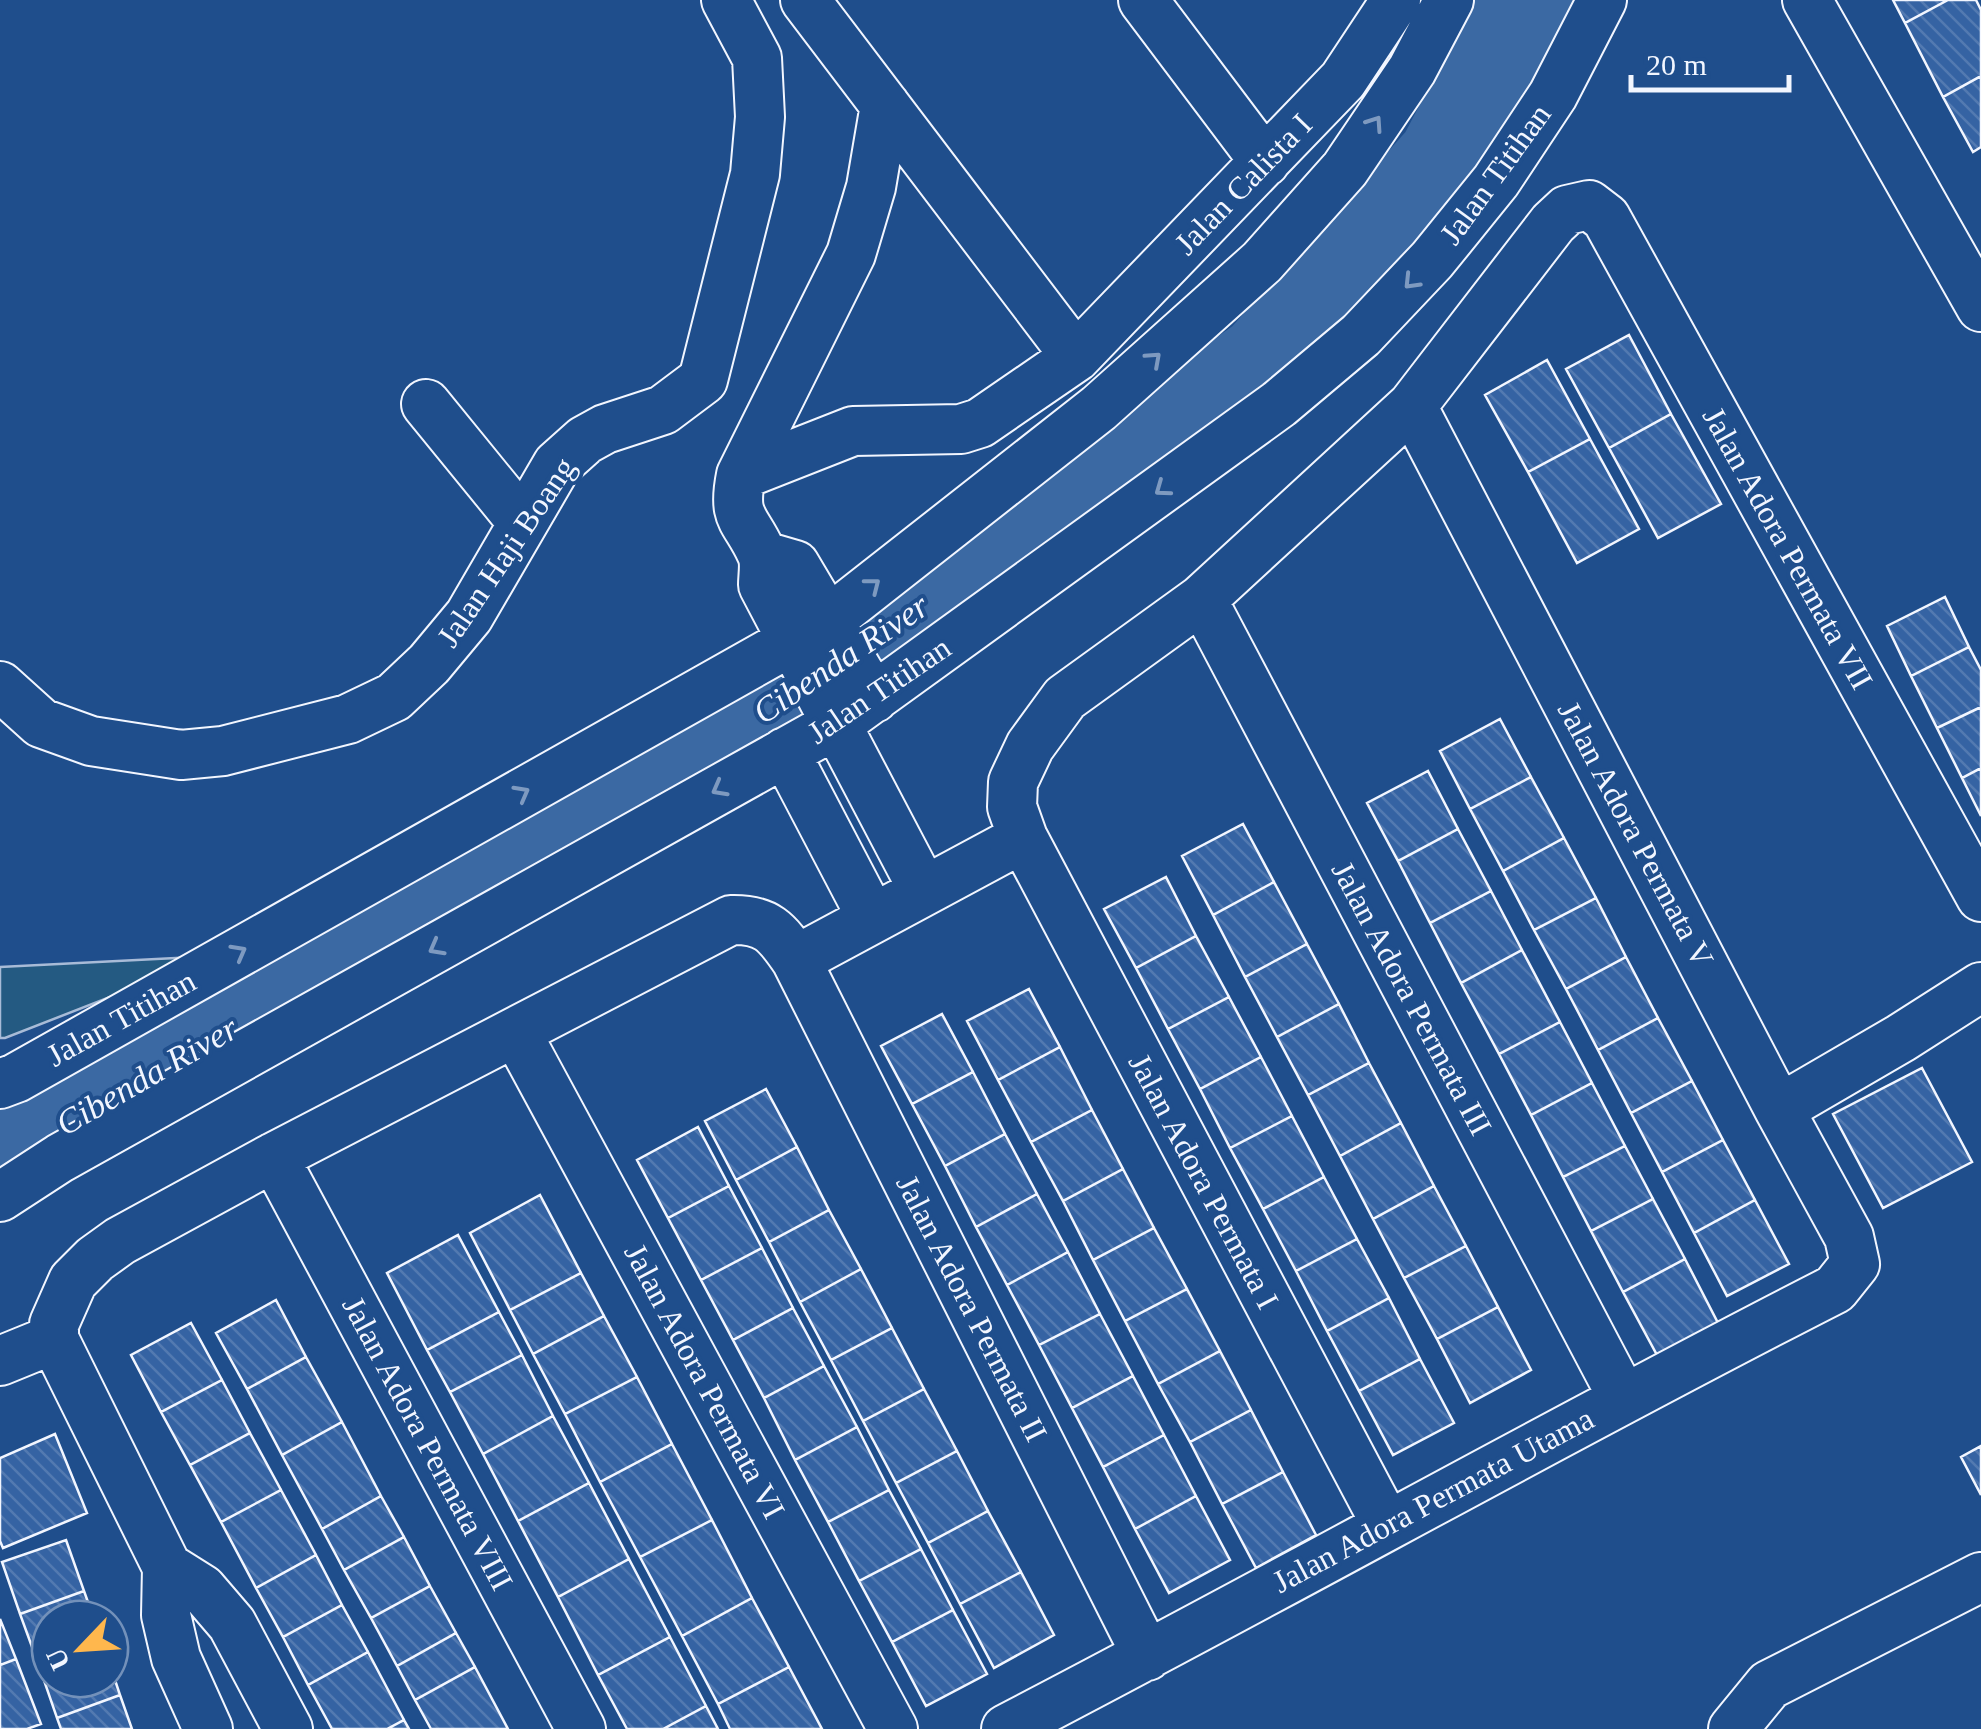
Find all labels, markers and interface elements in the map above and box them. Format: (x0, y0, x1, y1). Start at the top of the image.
scale bar (1631, 30, 1788, 92)
text: 20 m (1646, 48, 1707, 81)
street label: Jalan Titihan (1432, 97, 1558, 251)
street label: Jalan Calista I (1167, 106, 1319, 262)
one-way arrow (1363, 116, 1381, 135)
one-way arrow (1405, 271, 1423, 289)
one-way arrow (1142, 353, 1161, 371)
street label: Jalan Adora Permata VII (1696, 401, 1880, 695)
street label: Jalan Haji Boang (429, 451, 583, 653)
one-way arrow (1155, 478, 1173, 495)
one-way arrow (862, 579, 880, 597)
water label: Cibenda River (746, 586, 936, 732)
street label: Jalan Titihan (801, 629, 957, 751)
street label: Jalan Adora Permata V (1551, 695, 1721, 973)
one-way arrow (712, 776, 730, 796)
one-way arrow (511, 786, 529, 806)
street label: Jalan Adora Permata III (1325, 855, 1499, 1141)
one-way arrow (428, 935, 446, 955)
one-way arrow (228, 945, 246, 965)
street label: Jalan Titihan (40, 962, 202, 1074)
water label: Cibenda River (49, 1008, 245, 1144)
street label: Jalan Adora Permata I (1122, 1047, 1286, 1315)
street label: Jalan Adora Permata II (889, 1169, 1055, 1447)
street label: Jalan Adora Permata VI (617, 1237, 793, 1525)
street label: Jalan Adora Permata VIII (335, 1290, 521, 1596)
street label: Jalan Adora Permata Utama (1266, 1400, 1600, 1600)
north arrow (30, 1599, 130, 1699)
text: U (39, 1644, 76, 1675)

